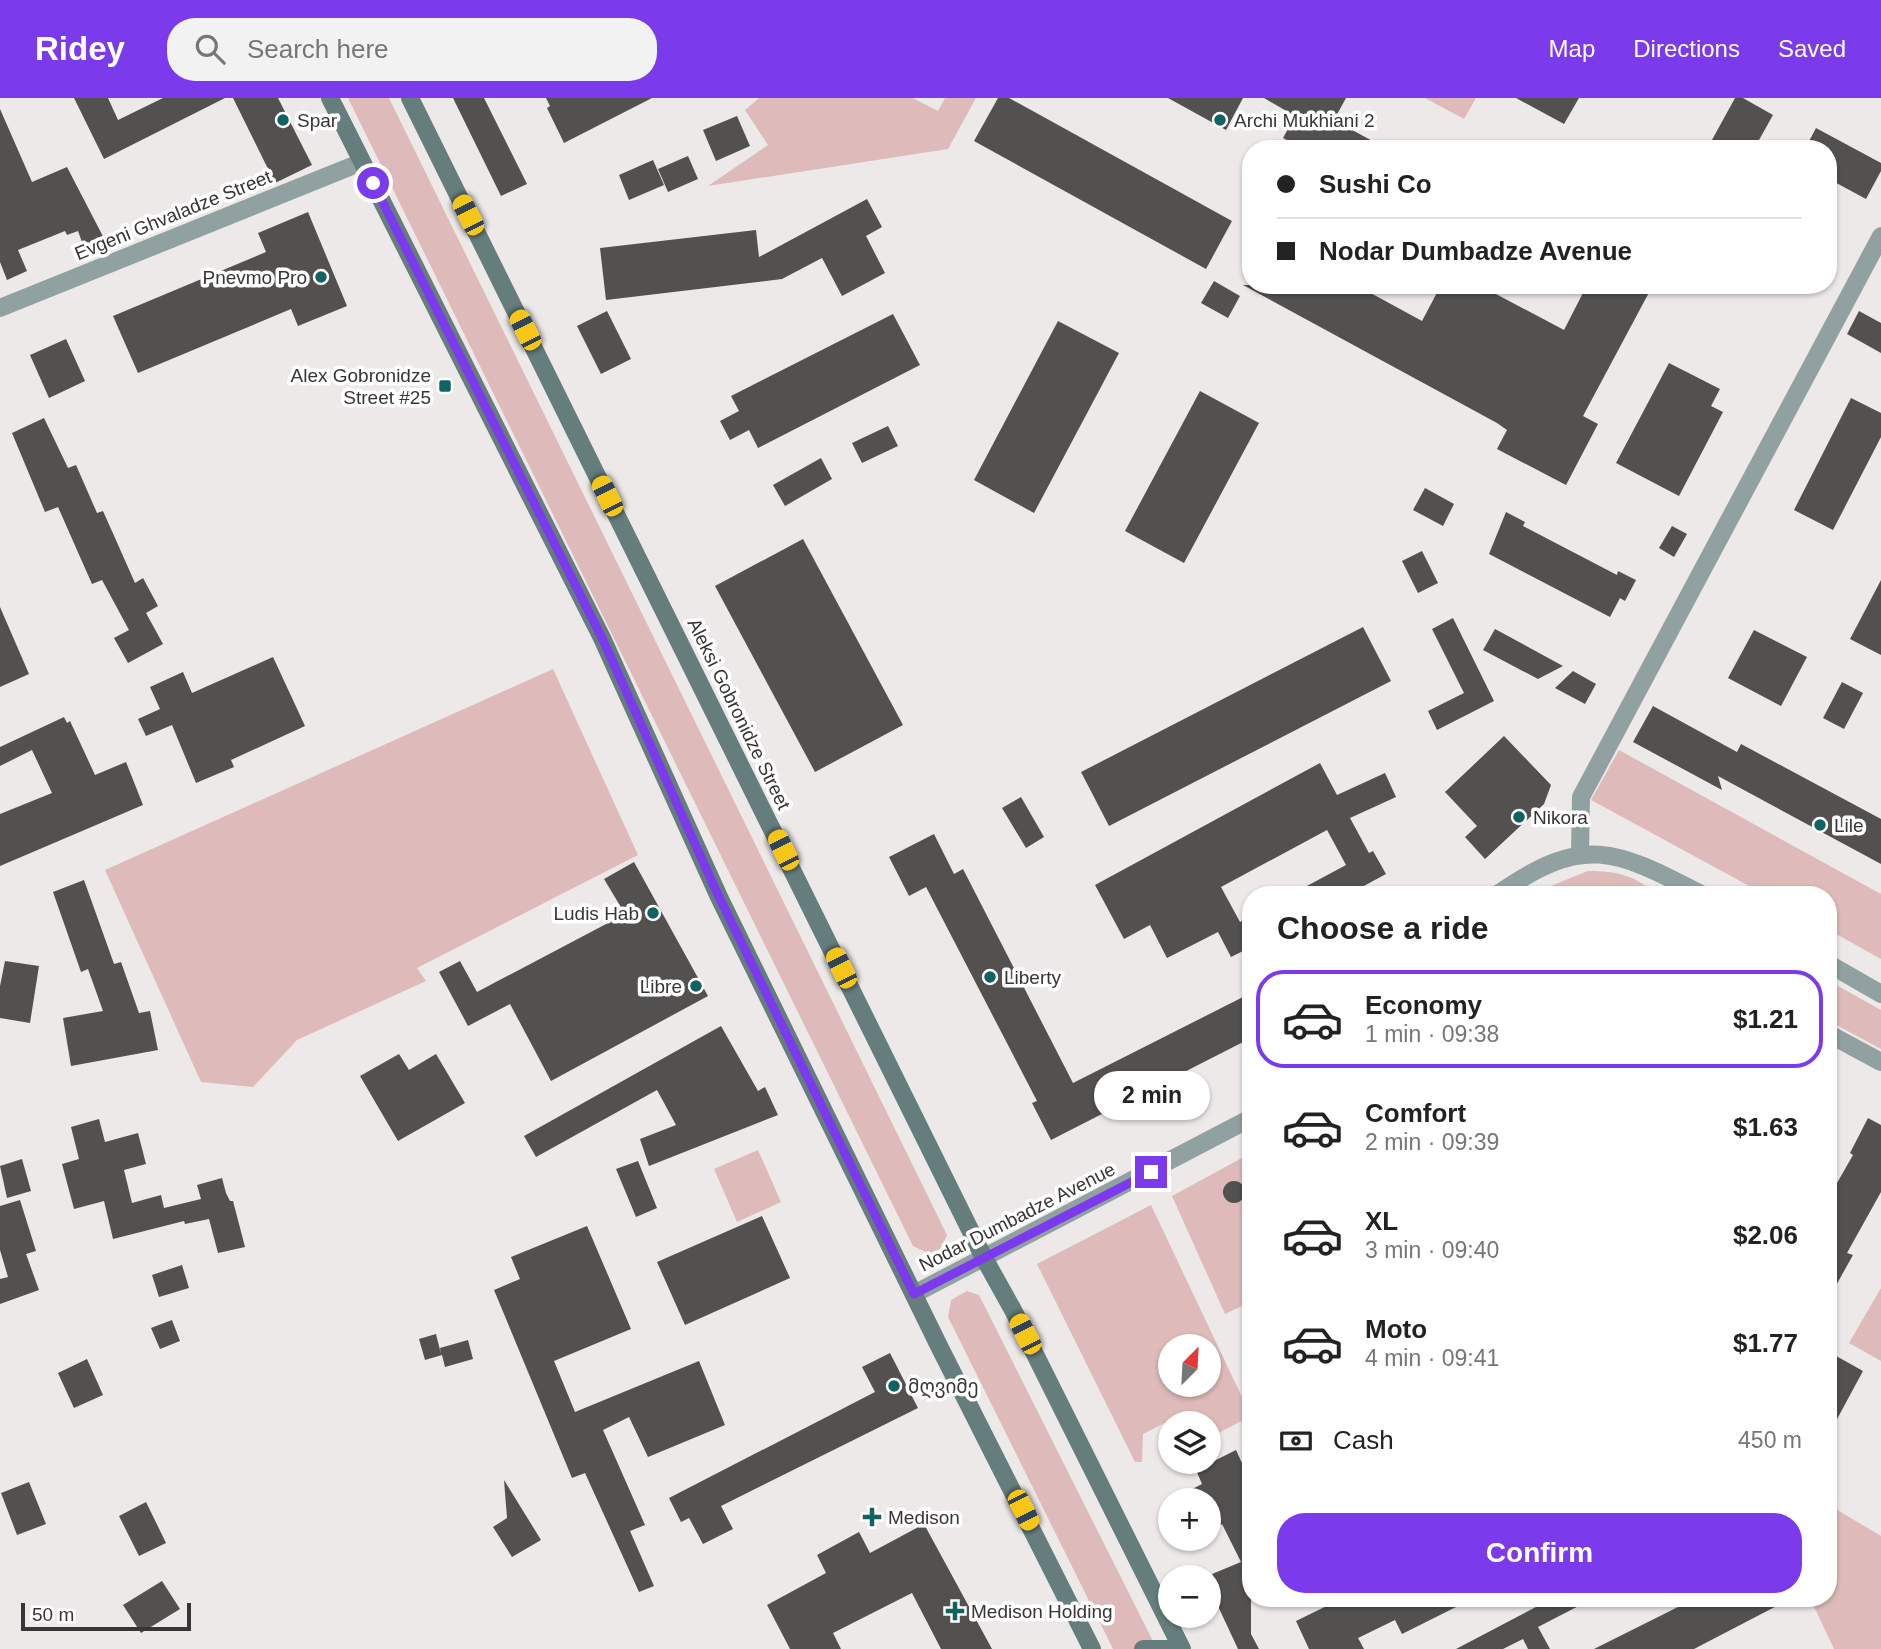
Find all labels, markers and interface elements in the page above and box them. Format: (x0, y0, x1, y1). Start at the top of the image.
search box (167, 18, 657, 81)
text: Ridey (35, 30, 125, 67)
icon: search (191, 30, 229, 68)
text: Search here (247, 34, 389, 64)
text: Map (1549, 35, 1595, 62)
text: Directions (1633, 35, 1740, 62)
text: Saved (1778, 35, 1846, 62)
place label: Spar (297, 110, 338, 131)
place label: Archi Mukhiani 2 (1234, 110, 1374, 131)
marker: Spar (275, 112, 291, 128)
marker: Archi Mukhiani 2 (1212, 112, 1228, 128)
street label: Evgeni Ghvaladze Street (72, 166, 275, 264)
route start (357, 167, 389, 199)
text: Sushi Co (1319, 169, 1432, 199)
car (450, 192, 487, 238)
text: Nodar Dumbadze Avenue (1319, 236, 1632, 266)
place label: Pnevmo Pro (202, 267, 307, 288)
marker: Pnevmo Pro (313, 269, 329, 285)
car (507, 307, 544, 353)
place label: Alex Gobronidze Street #25 (291, 365, 431, 408)
marker: Alex Gobronidze Street #25 (437, 378, 453, 394)
car (589, 473, 626, 519)
street label: Aleksi Gobronidze Street (683, 615, 795, 814)
place label: Nikora (1533, 807, 1588, 828)
marker: Nikora (1511, 809, 1527, 825)
place label: Lile (1834, 815, 1864, 836)
marker: Lile (1812, 817, 1828, 833)
car (765, 827, 802, 873)
place label: Ludis Hab (553, 903, 639, 924)
marker: Ludis Hab (645, 905, 661, 921)
text: Choose a ride (1277, 910, 1489, 946)
car (823, 945, 860, 991)
place label: Liberty (1004, 967, 1062, 988)
marker: Liberty (982, 969, 998, 985)
place label: Libre (640, 976, 682, 997)
marker: Libre (688, 978, 704, 994)
icon: car (1281, 988, 1344, 1051)
text: Economy (1365, 990, 1482, 1020)
text: $1.21 (1733, 1004, 1798, 1034)
text: 1 min · 09:38 (1365, 1021, 1499, 1047)
callout: 2 min (1093, 1070, 1209, 1119)
text: 2 min (1122, 1082, 1182, 1108)
icon: car (1281, 1096, 1344, 1159)
text: Comfort (1365, 1098, 1466, 1128)
text: $1.63 (1733, 1112, 1798, 1142)
text: 2 min · 09:39 (1365, 1129, 1499, 1155)
route end (1135, 1156, 1167, 1188)
street label: Nodar Dumbadze Avenue (915, 1158, 1119, 1276)
icon: car (1281, 1204, 1344, 1267)
text: XL (1365, 1206, 1398, 1236)
text: $2.06 (1733, 1220, 1798, 1250)
text: 3 min · 09:40 (1365, 1237, 1499, 1263)
car (1007, 1311, 1044, 1357)
icon: car (1281, 1312, 1344, 1375)
text: Moto (1365, 1314, 1427, 1344)
text: $1.77 (1733, 1328, 1798, 1358)
north arrow (1158, 1334, 1222, 1396)
map controls (1158, 1334, 1221, 1628)
text: 4 min · 09:41 (1365, 1345, 1499, 1371)
place label: მღვიმე (908, 1376, 979, 1399)
marker: მღვიმე (886, 1378, 902, 1394)
button: layers (1158, 1411, 1221, 1474)
icon: cash (1277, 1422, 1315, 1460)
text: Cash (1333, 1425, 1394, 1455)
text: 450 m (1738, 1427, 1802, 1453)
car (1005, 1487, 1042, 1533)
button: + (1158, 1488, 1221, 1551)
marker: Medison (862, 1507, 882, 1527)
place label: Medison (888, 1507, 960, 1528)
button: Confirm (1277, 1513, 1802, 1593)
button: − (1158, 1565, 1221, 1628)
scale bar (21, 1600, 191, 1632)
marker: Medison Holding (945, 1601, 965, 1621)
place label: Medison Holding (971, 1601, 1113, 1622)
text: 50 m (32, 1604, 74, 1625)

